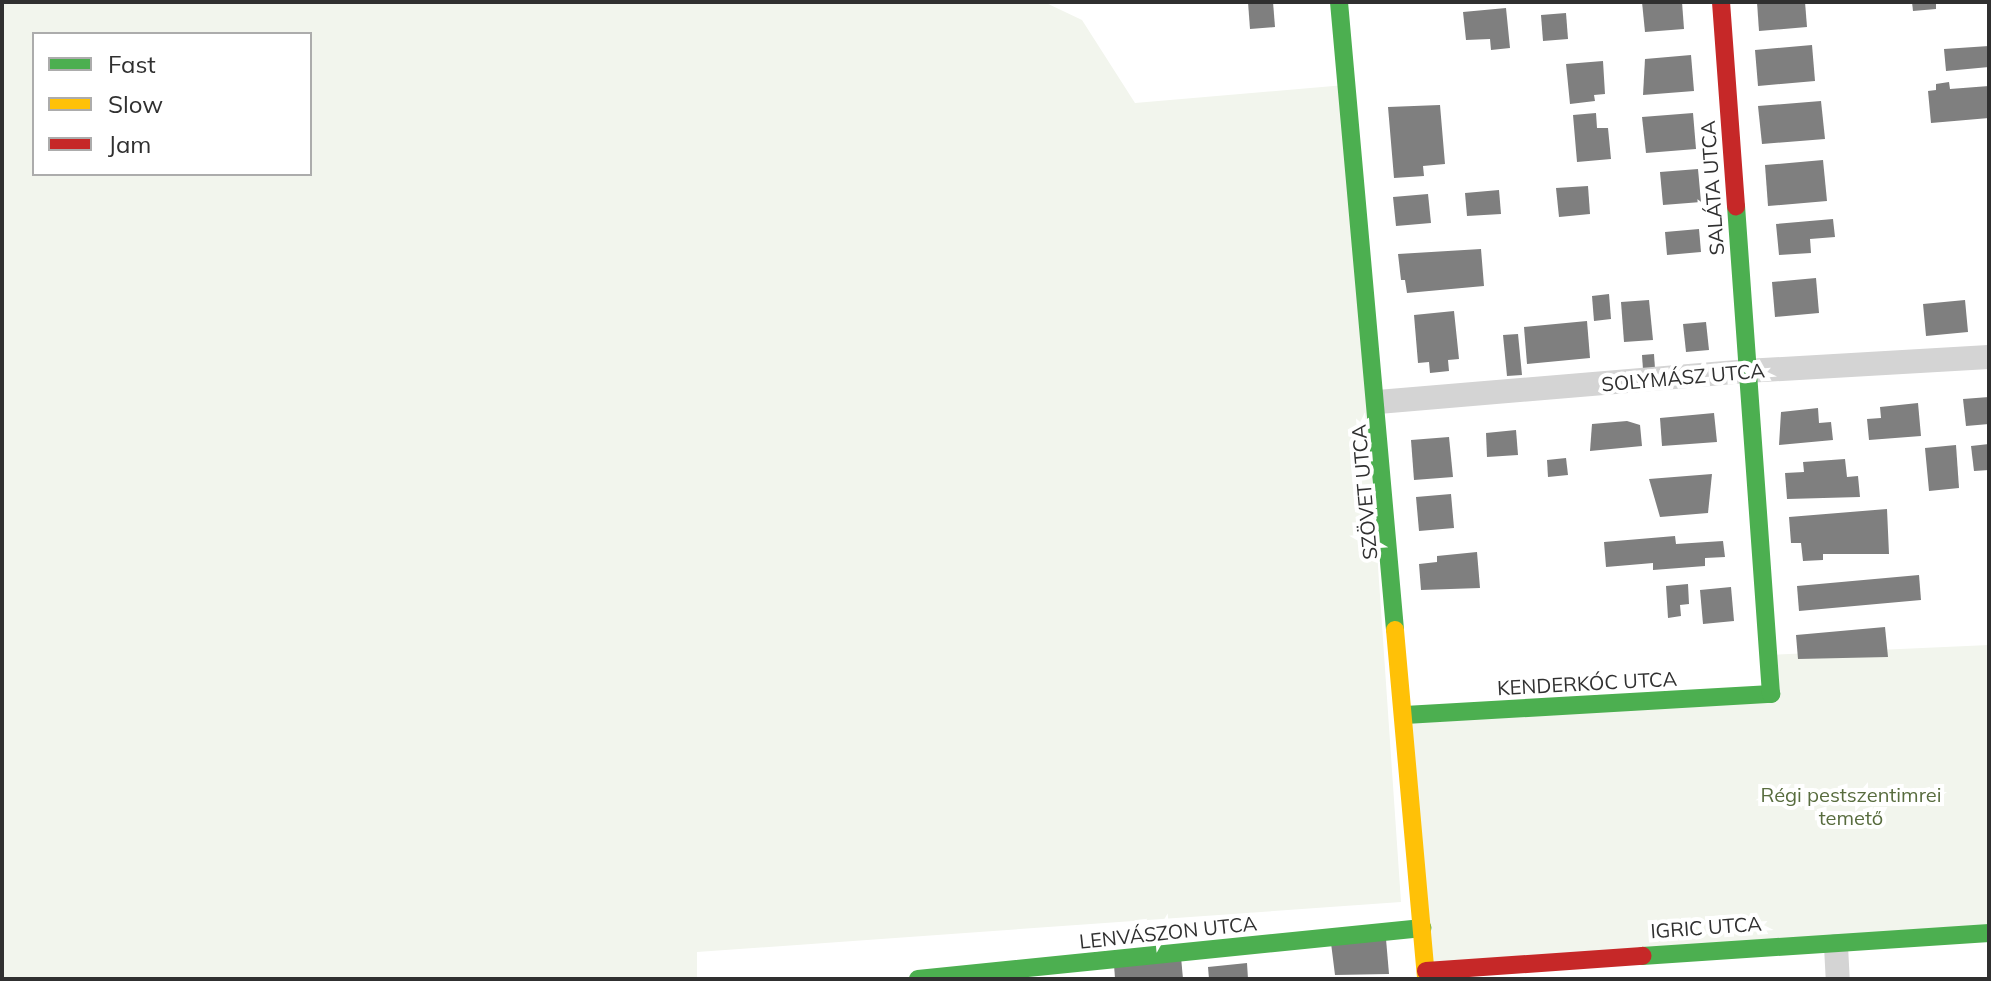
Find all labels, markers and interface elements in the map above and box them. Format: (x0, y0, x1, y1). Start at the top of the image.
legend (32, 32, 312, 176)
text: Fast (108, 49, 156, 79)
text: Slow (108, 89, 163, 119)
street label: SALÁTA UTCA (1695, 120, 1729, 256)
text: Jam (108, 129, 151, 159)
street label: SOLYMÁSZ UTCA (1600, 358, 1766, 396)
street label: SZÖVET UTCA (1346, 423, 1382, 561)
street label: KENDERKÓC UTCA (1496, 666, 1678, 700)
park label: Régi pestszentimrei temető (1761, 783, 1941, 830)
street label: LENVÁSZON UTCA (1078, 911, 1258, 953)
street label: IGRIC UTCA (1650, 911, 1762, 943)

